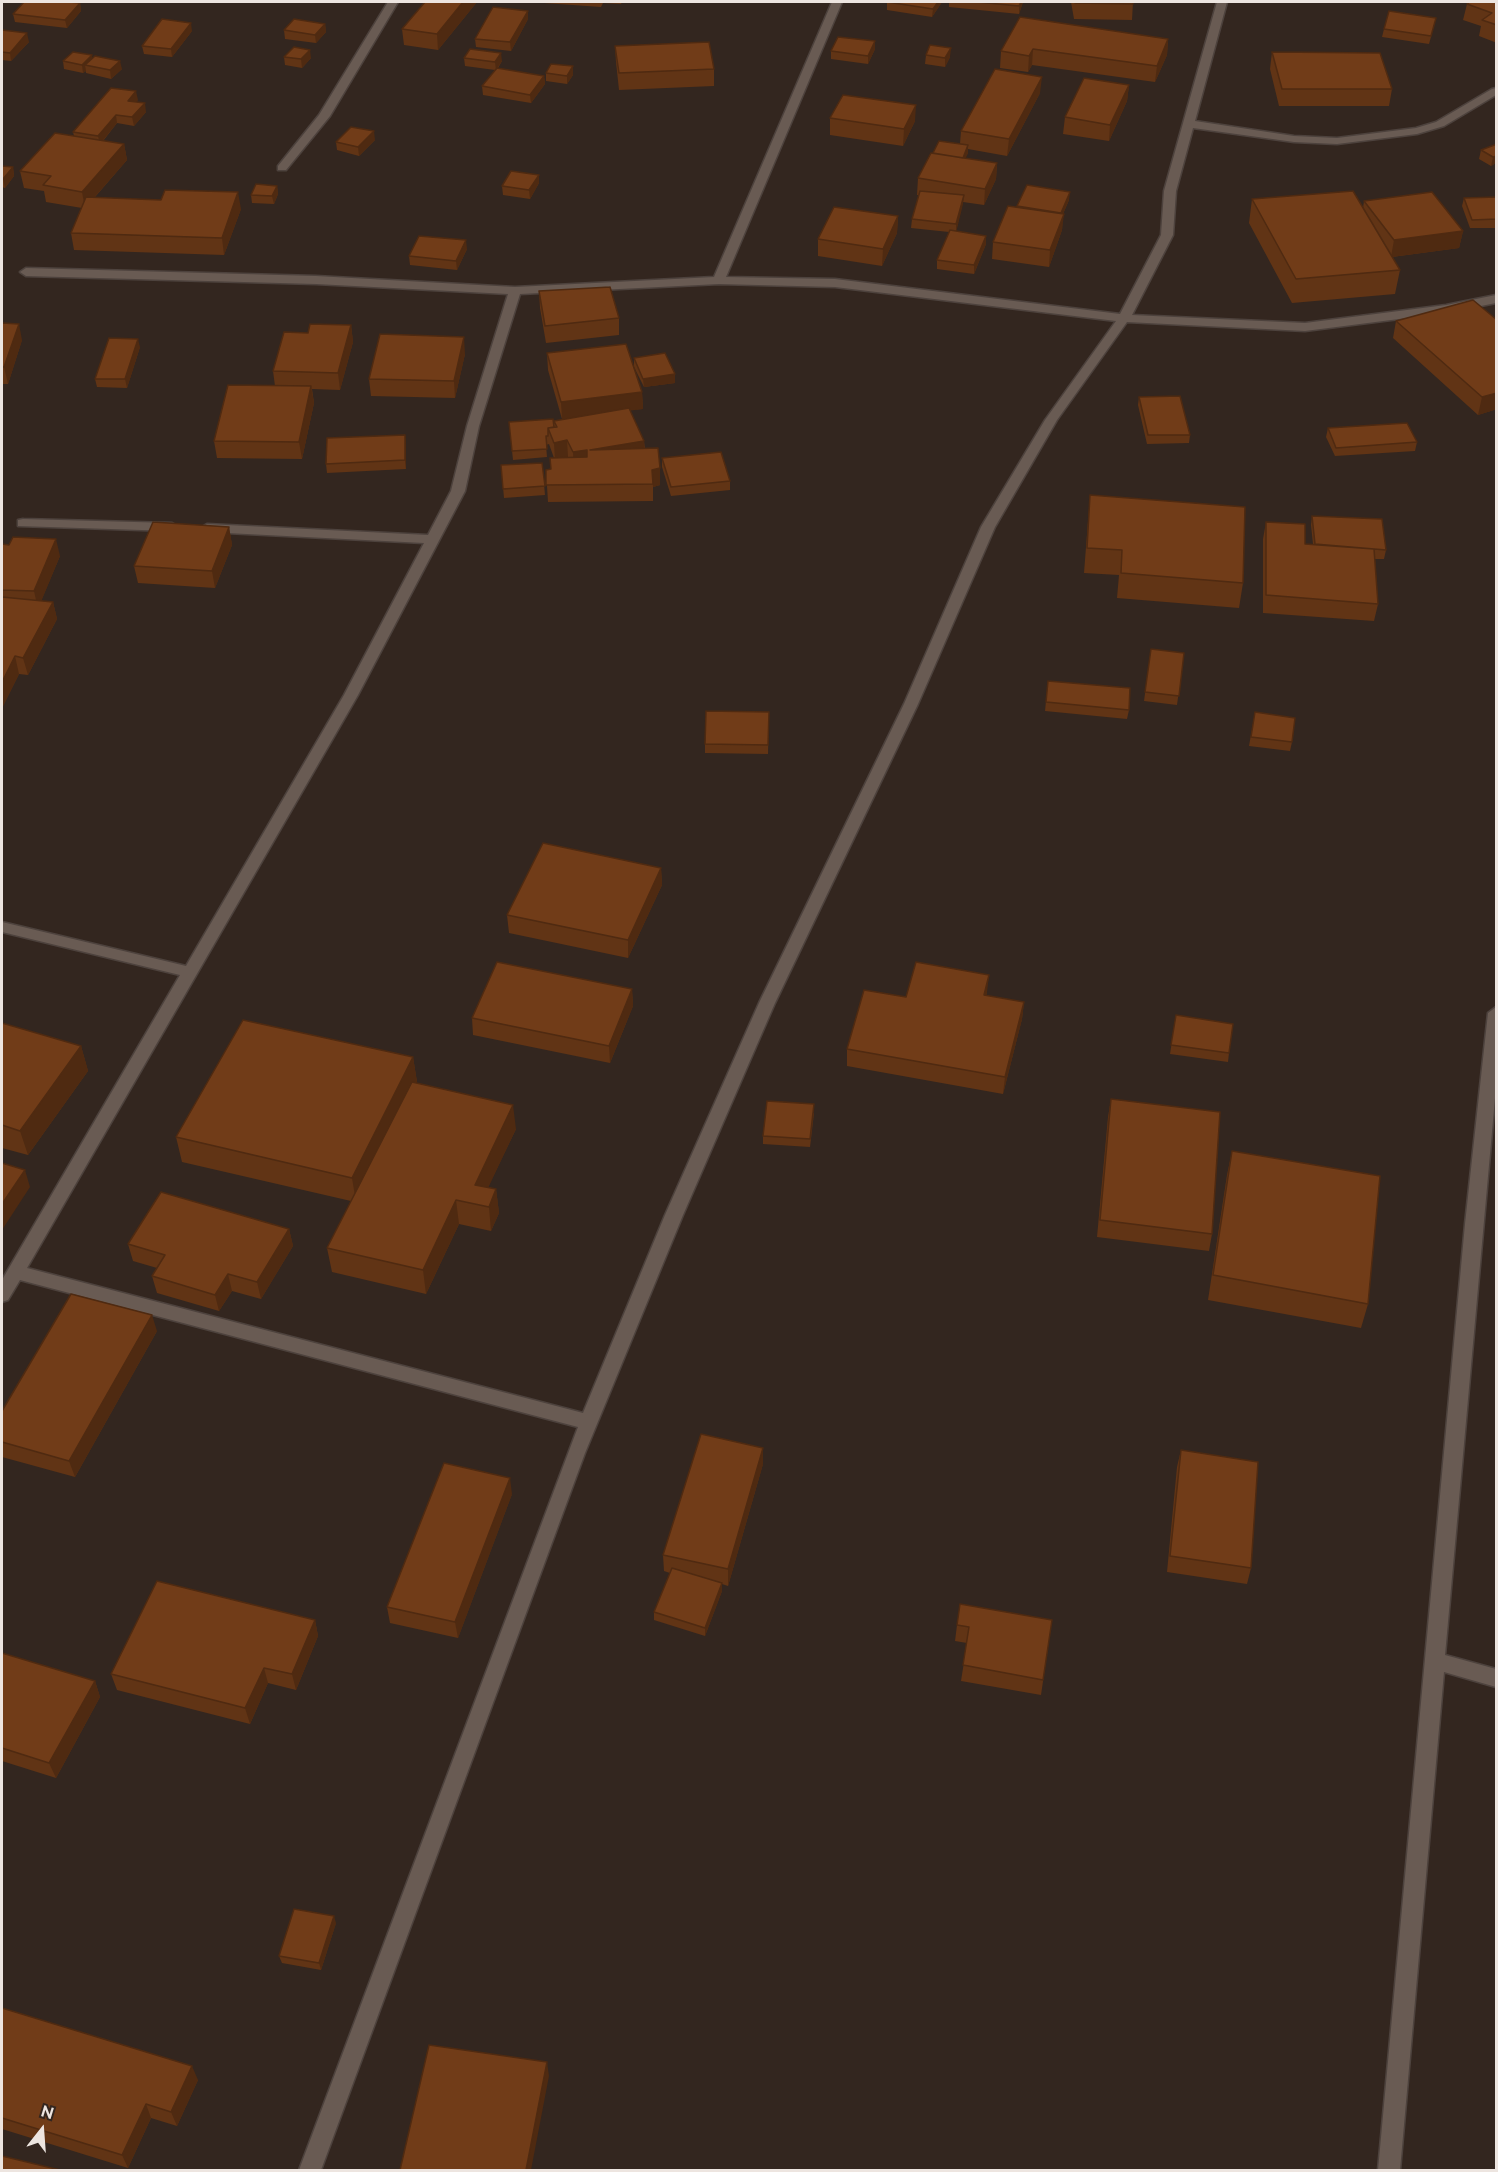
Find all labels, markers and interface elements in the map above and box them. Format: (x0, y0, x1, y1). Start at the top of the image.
north arrow (12, 2100, 72, 2160)
text: N (39, 2101, 56, 2123)

